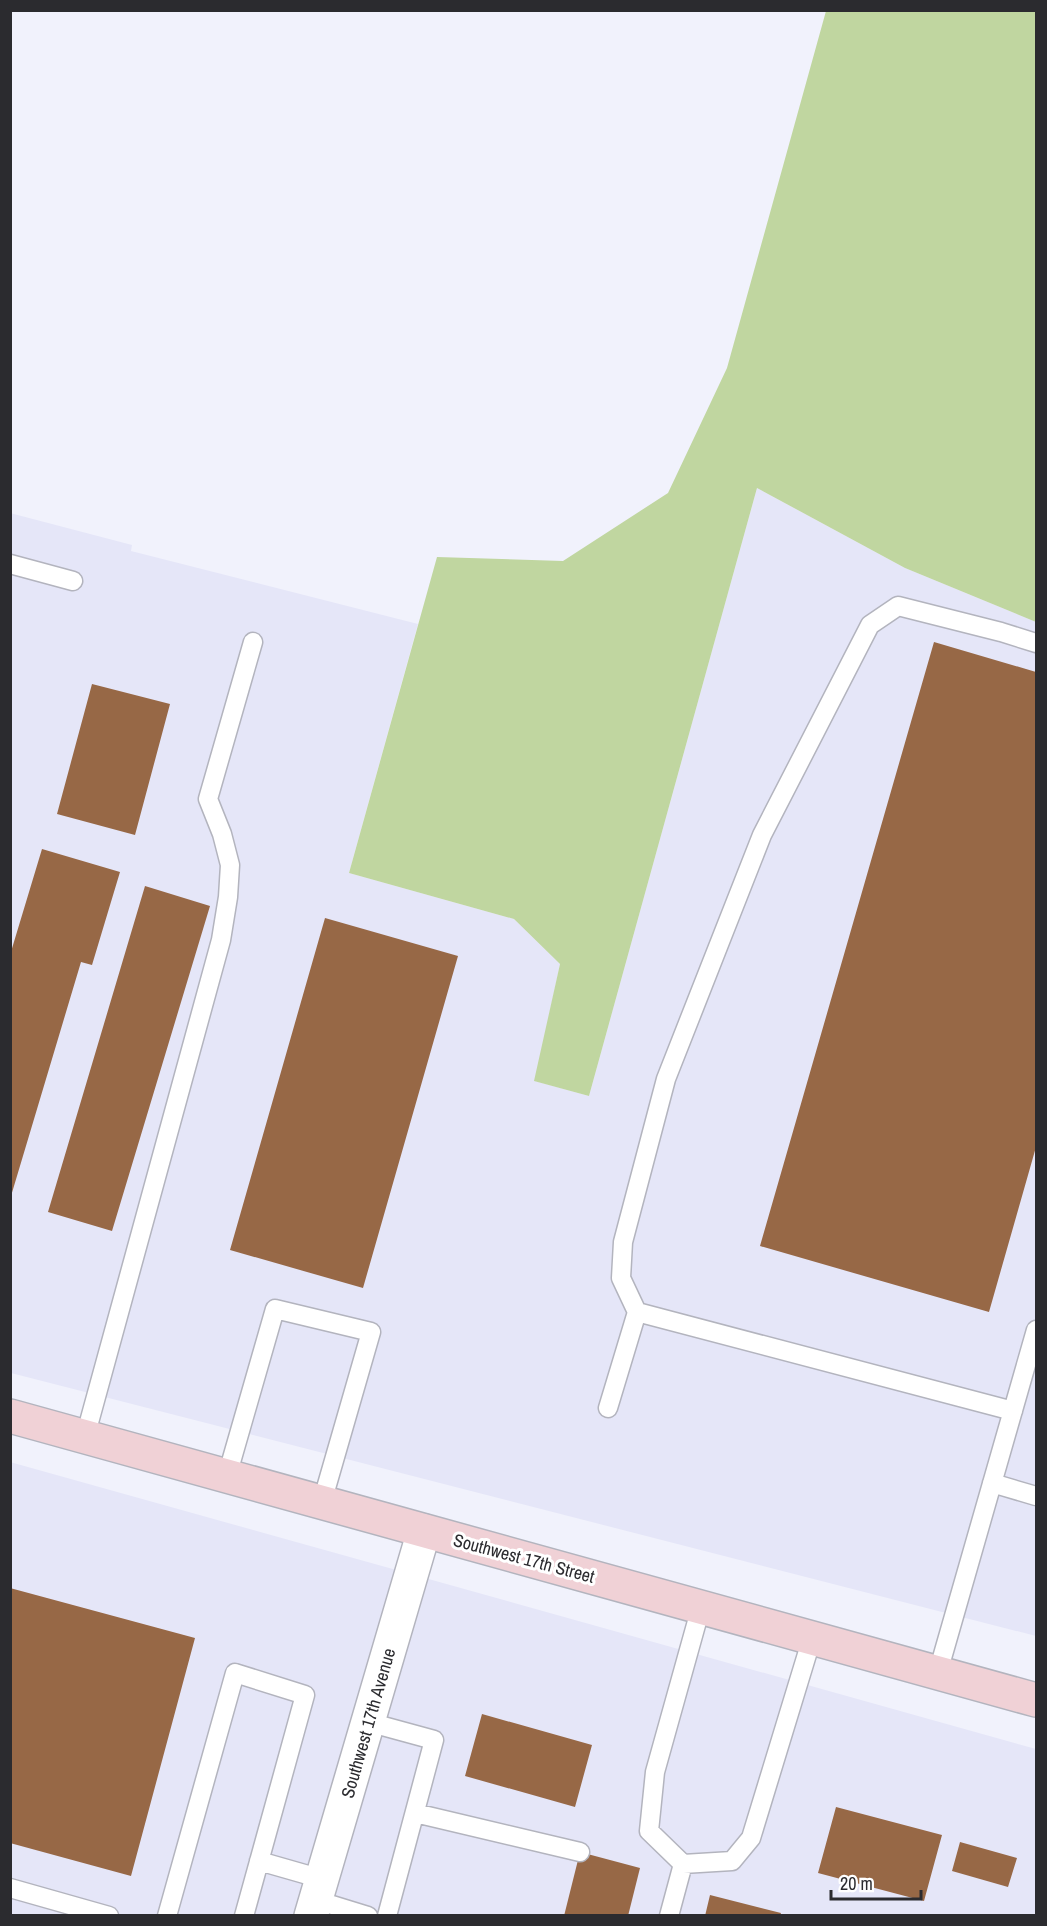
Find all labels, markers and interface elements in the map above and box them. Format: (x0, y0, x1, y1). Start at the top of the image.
street label: Southwest 17th Street (451, 1527, 597, 1589)
street label: Southwest 17th Avenue (335, 1645, 401, 1801)
scale bar (831, 1863, 921, 1901)
text: 20 m (840, 1871, 873, 1896)

